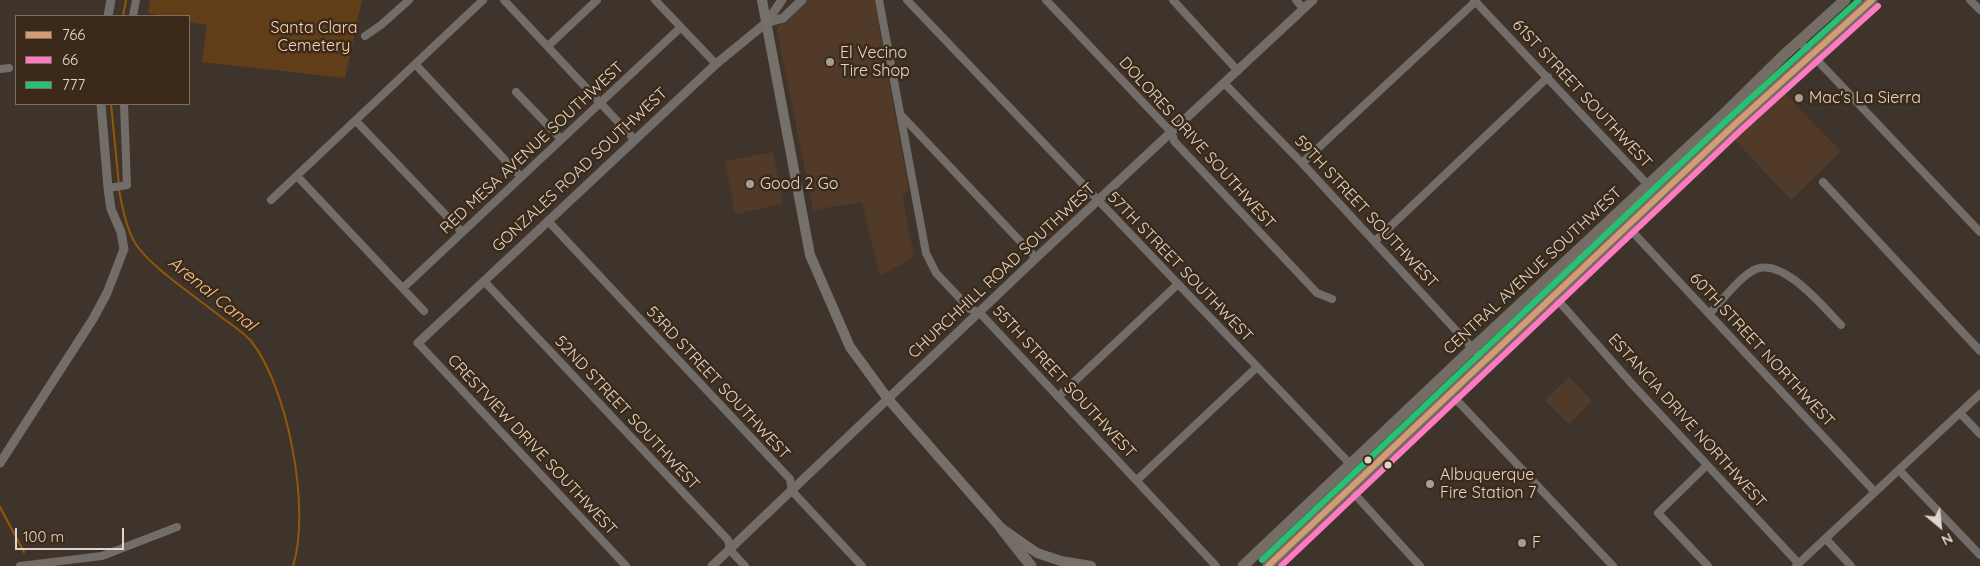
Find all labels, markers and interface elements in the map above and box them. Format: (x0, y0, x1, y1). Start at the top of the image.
legend (15, 15, 190, 105)
street label: 61ST STREET SOUTHWEST (1508, 16, 1656, 172)
park label: Santa Clara Cemetery (271, 18, 357, 56)
text: 766 (62, 25, 85, 44)
place label: El Vecino Tire Shop (840, 43, 910, 81)
text: 66 (62, 50, 78, 69)
street label: DOLORES DRIVE SOUTHWEST (1115, 53, 1279, 233)
marker: El Vecino Tire Shop (824, 56, 836, 68)
street label: RED MESA AVENUE SOUTHWEST (436, 58, 628, 238)
text: 777 (62, 75, 85, 94)
street label: GONZALES ROAD SOUTHWEST (488, 84, 672, 256)
place label: Mac's La Sierra (1809, 88, 1921, 108)
marker: Mac's La Sierra (1793, 92, 1805, 104)
street label: 59TH STREET SOUTHWEST (1290, 132, 1442, 292)
place label: Good 2 Go (760, 174, 839, 194)
marker: Good 2 Go (744, 178, 756, 190)
street label: CHURCHHILL ROAD SOUTHWEST (904, 179, 1100, 363)
street label: CENTRAL AVENUE SOUTHWEST (1440, 183, 1626, 359)
street label: 57TH STREET SOUTHWEST (1103, 188, 1257, 346)
water label: Arenal Canal (164, 252, 260, 336)
street label: 60TH STREET NORTHWEST (1686, 269, 1838, 431)
street label: 53RD STREET SOUTHWEST (642, 302, 794, 464)
street label: 55TH STREET SOUTHWEST (988, 302, 1140, 462)
street label: ESTANCIA DRIVE NORTHWEST (1604, 330, 1770, 512)
street label: 52ND STREET SOUTHWEST (551, 332, 703, 494)
street label: CRESTVIEW DRIVE SOUTHWEST (443, 351, 621, 539)
unlabelled marker (1363, 455, 1373, 465)
unlabelled marker (1383, 460, 1393, 470)
place label: Albuquerque Fire Station 7 (1440, 465, 1536, 503)
marker: Albuquerque Fire Station 7 (1424, 478, 1436, 490)
north arrow (1915, 501, 1965, 551)
scale bar (18, 518, 126, 550)
text: 100 m (23, 527, 64, 546)
text: N (1938, 529, 1956, 550)
place label: F (1532, 533, 1541, 553)
marker: F (1516, 537, 1528, 549)

